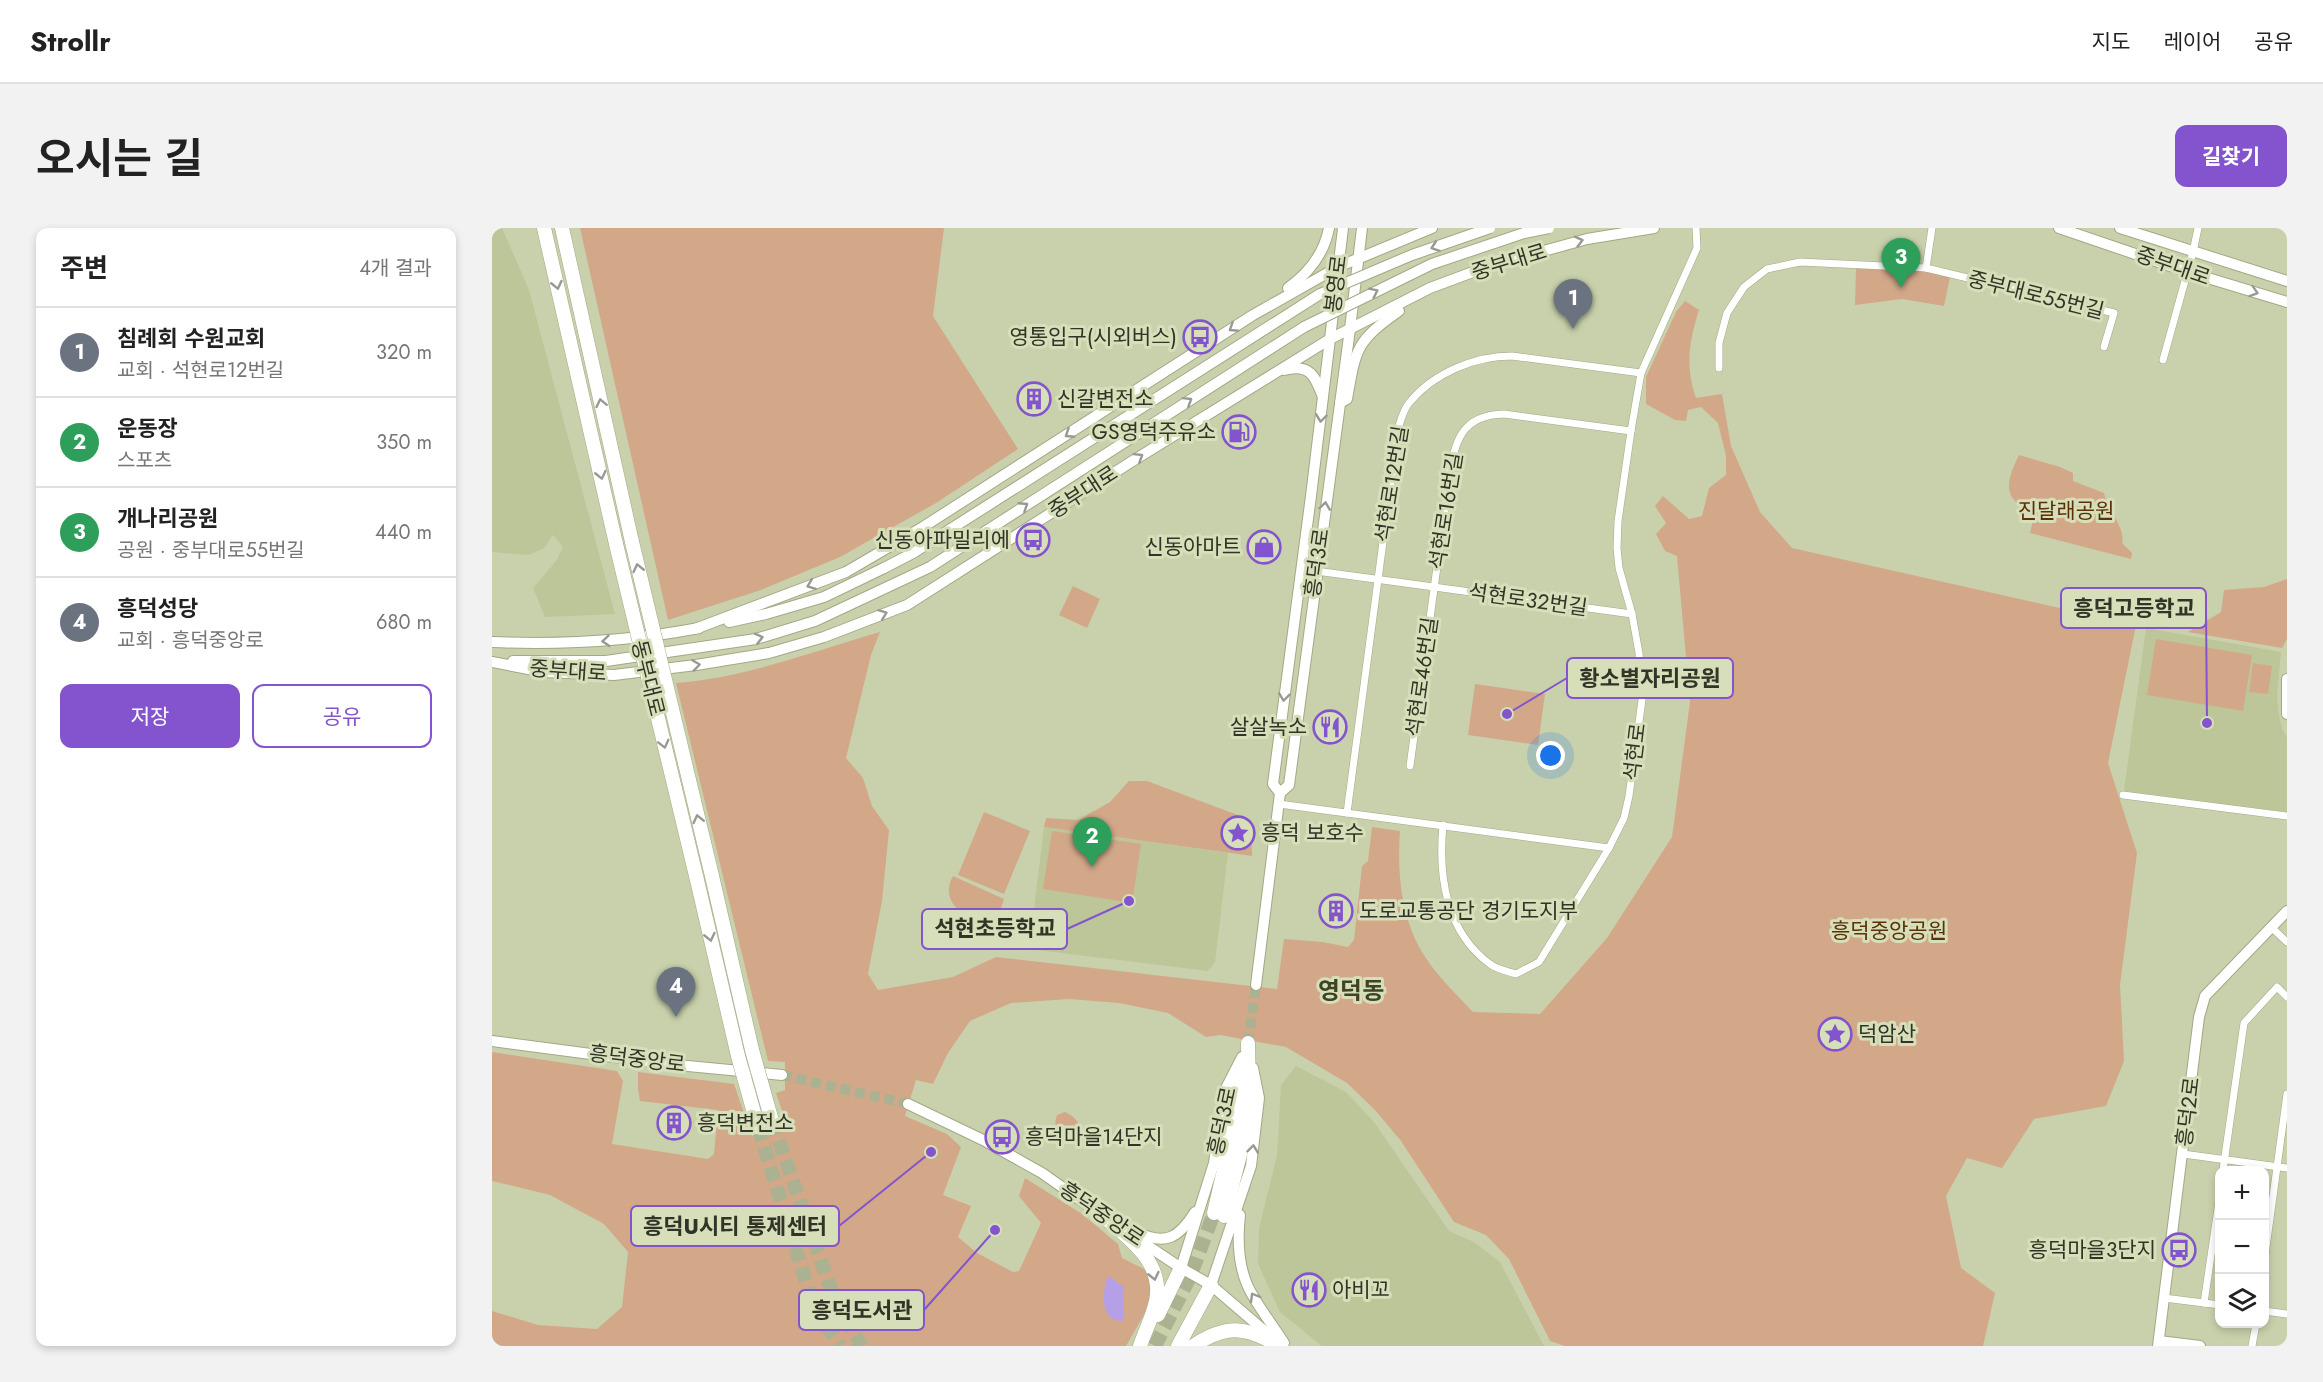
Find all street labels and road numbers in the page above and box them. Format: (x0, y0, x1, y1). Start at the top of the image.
street label: 중부대로 (1468, 236, 1550, 288)
street label: 중부대로 (2132, 239, 2214, 293)
street label: 봉영로 (1318, 253, 1354, 315)
street label: 중부대로55번길 (1965, 264, 2107, 326)
street label: 석현로12번길 (1368, 423, 1416, 545)
street label: 석현로16번길 (1422, 450, 1470, 572)
street label: 중부대로 (1042, 458, 1124, 526)
street label: 흥덕3로 (1297, 527, 1337, 599)
street label: 석현로32번길 (1466, 577, 1590, 623)
street label: 석현로46번길 (1399, 615, 1445, 739)
street label: 동부대로 (624, 637, 672, 719)
street label: 중부대로 (528, 653, 608, 689)
street label: 석현로 (1617, 721, 1653, 783)
street label: 흥덕중앙로 (587, 1038, 687, 1080)
street label: 흥덕2로 (2169, 1075, 2207, 1149)
street label: 흥덕3로 (1200, 1084, 1244, 1158)
street label: 흥덕중앙로 (1054, 1175, 1150, 1253)

